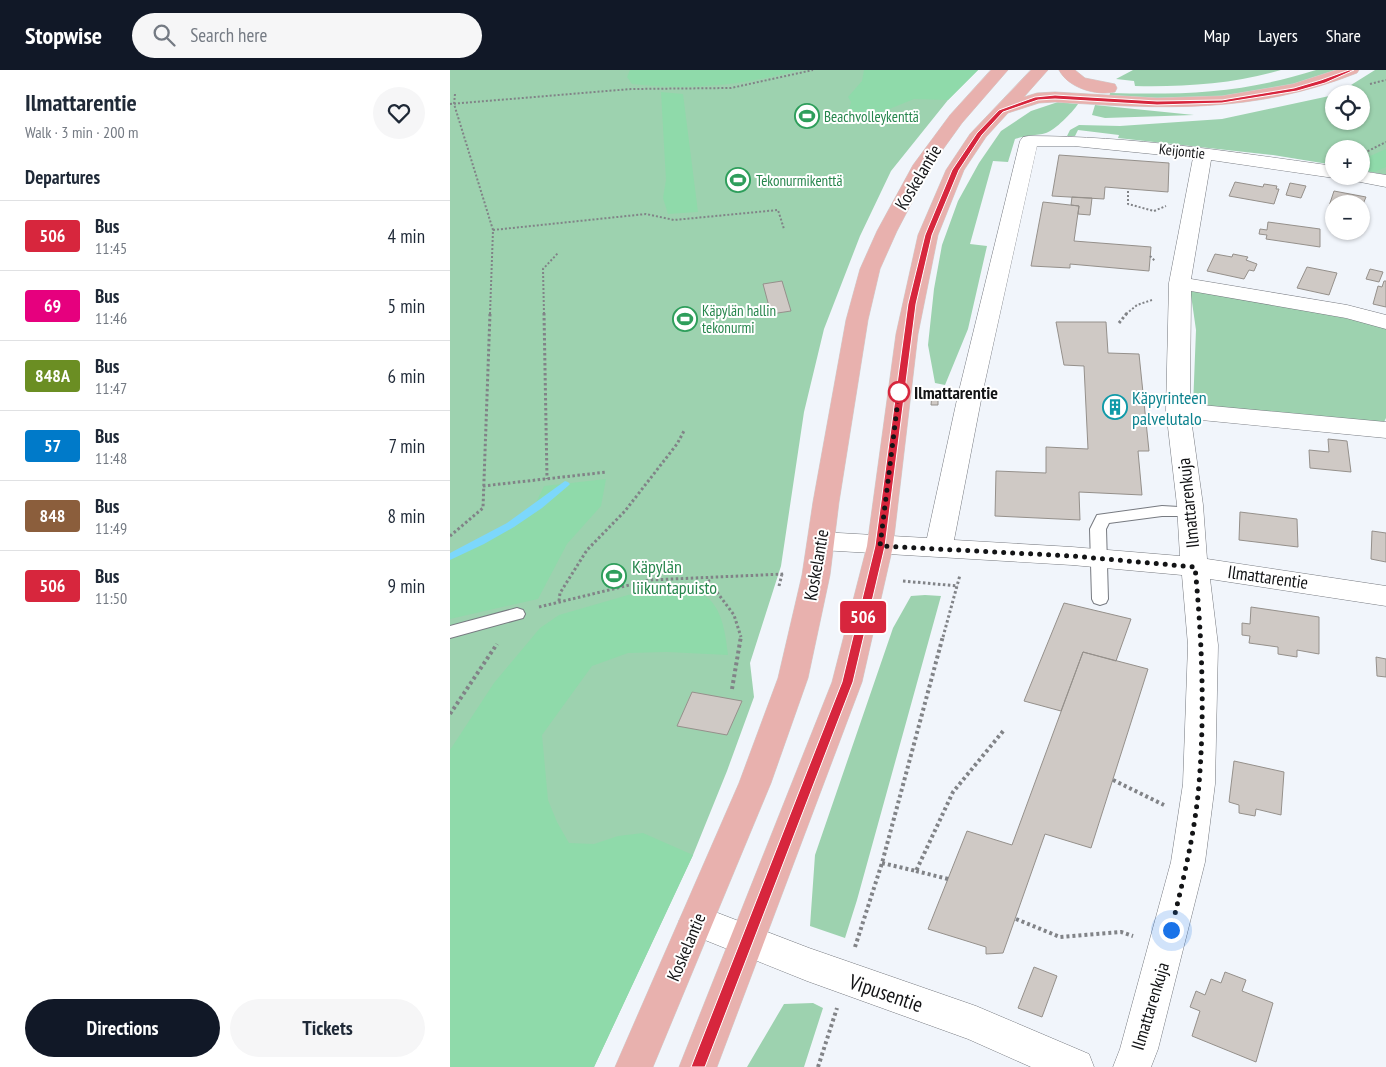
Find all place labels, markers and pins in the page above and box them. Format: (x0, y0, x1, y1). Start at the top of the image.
sports icon: Beachvolleykenttä (794, 103, 820, 129)
place label: Beachvolleykenttä (824, 107, 919, 126)
sports icon: Tekonurmikenttä (725, 167, 751, 193)
place label: Tekonurmikenttä (756, 171, 842, 190)
place label: Käpylän hallin tekonurmi (702, 301, 776, 337)
sports icon: Käpylän hallin tekonurmi (672, 306, 698, 332)
marker: Ilmattarentie (888, 381, 910, 403)
place label: Ilmattarentie (914, 381, 998, 404)
place label: Käpyrinteen palvelutalo (1132, 386, 1207, 430)
building icon: Käpyrinteen palvelutalo (1102, 394, 1128, 420)
place label: Käpylän liikuntapuisto (632, 555, 717, 599)
sports icon: Käpylän liikuntapuisto (601, 563, 627, 589)

